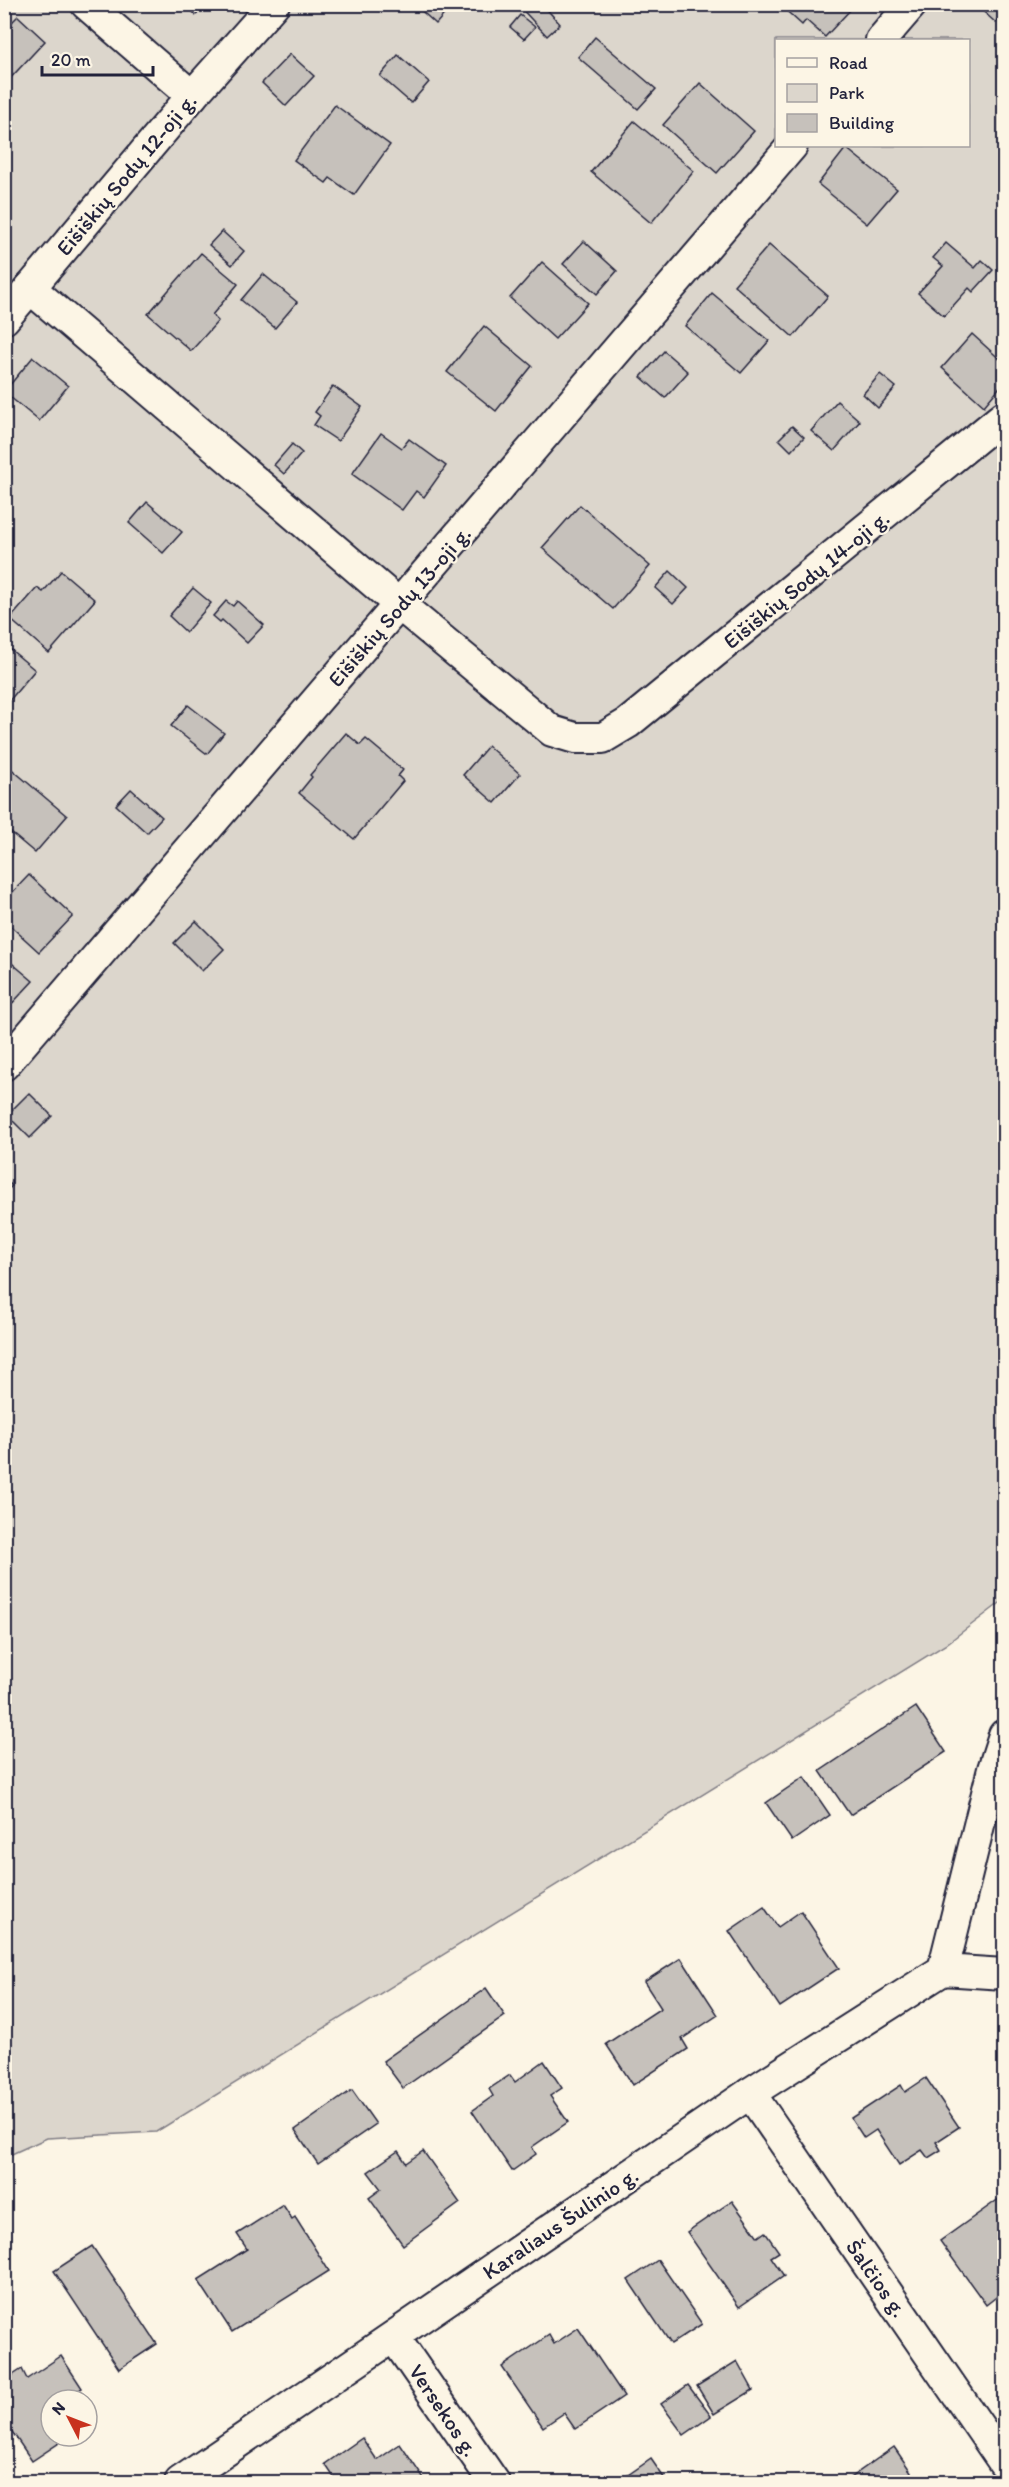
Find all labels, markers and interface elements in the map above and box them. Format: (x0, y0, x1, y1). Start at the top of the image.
scale bar (42, 39, 153, 77)
legend (775, 39, 970, 147)
text: 20 m (51, 49, 91, 71)
text: Road (829, 52, 868, 74)
text: Park (829, 82, 864, 104)
street label: Eišiškių Sodų 12-oji g. (50, 87, 202, 261)
text: Building (829, 112, 895, 134)
street label: Eišiškių Sodų 14-oji g. (718, 504, 895, 655)
street label: Eišiškių Sodų 13-oji g. (322, 520, 477, 692)
street label: Karaliaus Šulinio g. (477, 2161, 643, 2285)
street label: Šalčios g. (840, 2234, 913, 2322)
street label: Versekos g. (403, 2359, 484, 2462)
north arrow (39, 2388, 99, 2448)
text: N (48, 2398, 69, 2419)

